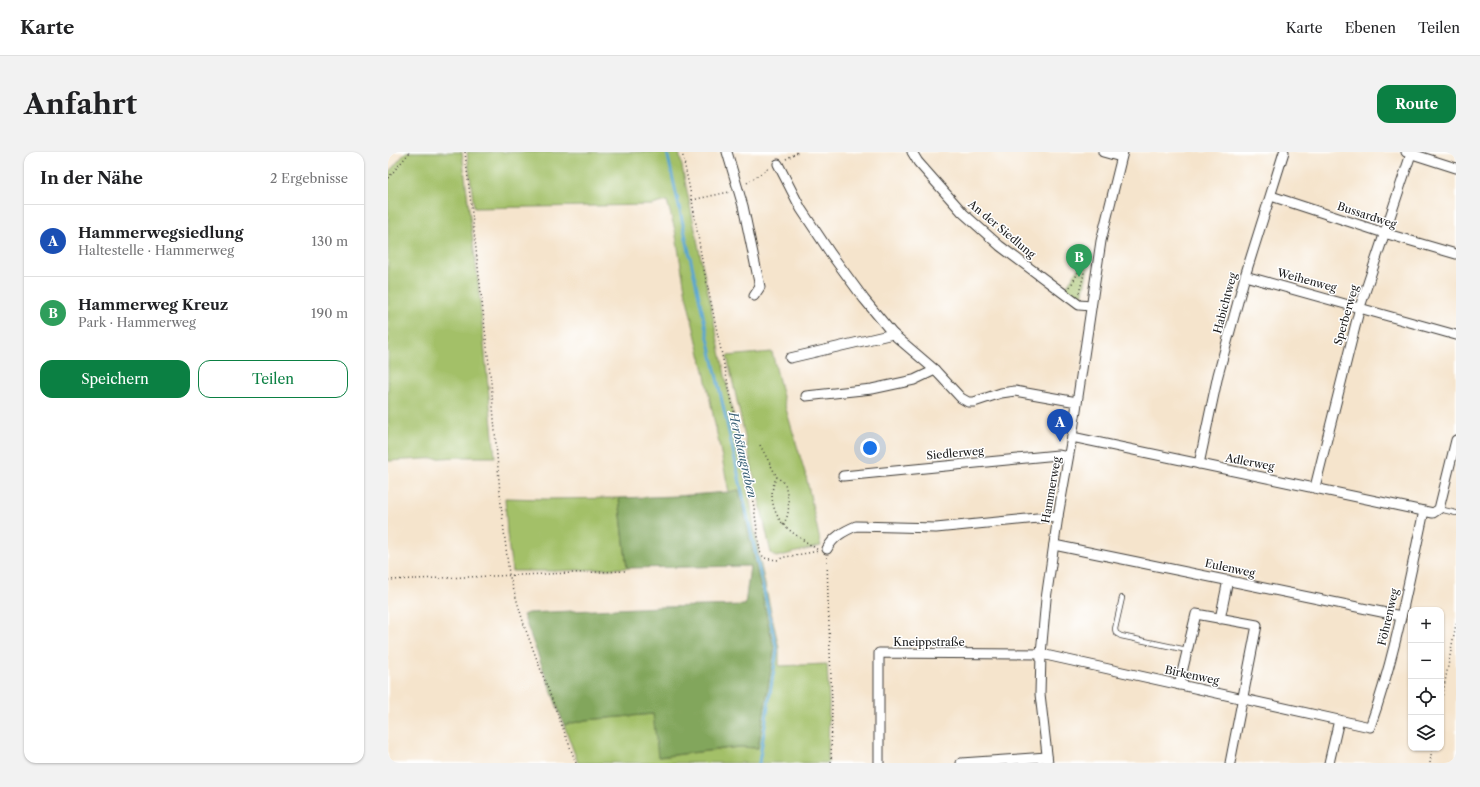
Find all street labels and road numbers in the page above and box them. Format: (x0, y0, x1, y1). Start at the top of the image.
street label: An der Siedlung (965, 196, 1039, 261)
street label: Bussardweg (1335, 199, 1399, 231)
street label: Weihenweg (1275, 265, 1338, 295)
street label: Habichtweg (1210, 271, 1240, 335)
street label: Sperberweg (1331, 283, 1361, 347)
street label: Siedlerweg (926, 443, 985, 462)
street label: Adlerweg (1223, 450, 1276, 474)
street label: Hammerweg (1038, 456, 1064, 524)
street label: Eulenweg (1204, 556, 1257, 580)
street label: Föhrenweg (1375, 587, 1401, 647)
street label: Kneippstraße (893, 635, 965, 649)
street label: Birkenweg (1164, 662, 1221, 688)

